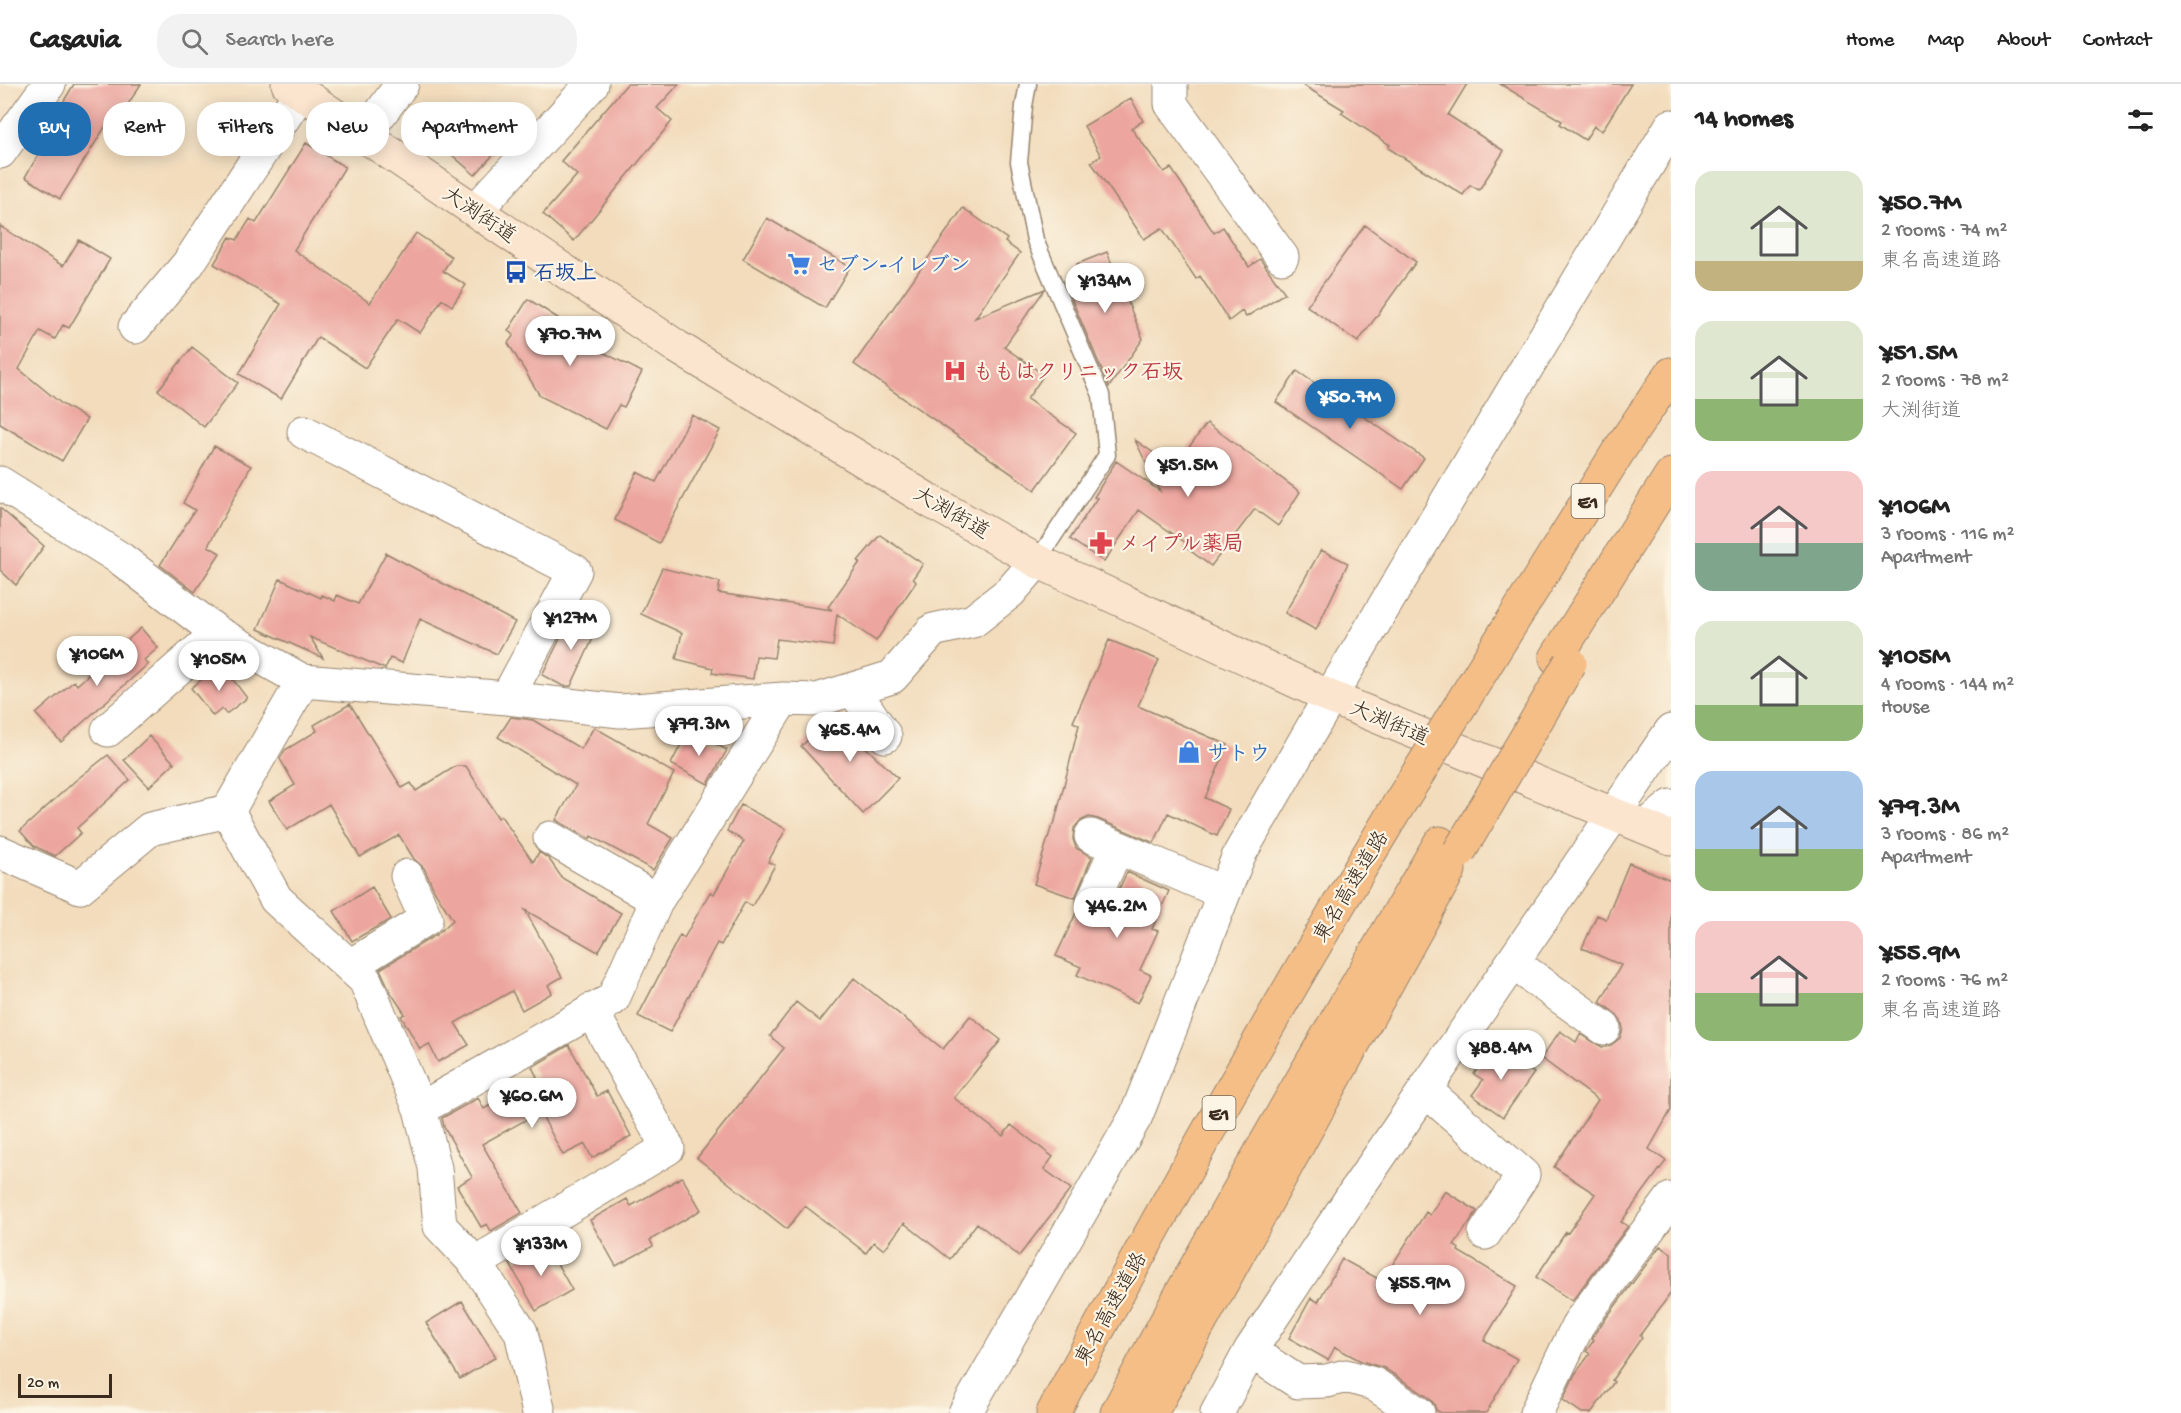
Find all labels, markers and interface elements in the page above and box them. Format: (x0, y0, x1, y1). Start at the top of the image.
search box (157, 14, 577, 68)
text: Casavia (30, 25, 121, 58)
icon: search (178, 25, 211, 58)
text: Search here (226, 28, 334, 54)
text: Home (1846, 29, 1894, 54)
text: Map (1927, 29, 1964, 54)
text: About (1997, 29, 2050, 54)
text: Contact (2083, 29, 2151, 54)
chip: Buy (18, 102, 91, 156)
chip: Rent (103, 102, 185, 156)
chip: Filters (197, 102, 294, 156)
chip: New (306, 102, 389, 156)
chip: Apartment (401, 102, 537, 156)
icon: filters (2124, 104, 2157, 137)
text: 14 homes (1695, 105, 1793, 136)
street label: 大渕街道 (436, 182, 520, 251)
text: ¥50.7M (1881, 189, 1961, 220)
icon: home (1743, 195, 1815, 267)
text: 2 rooms · 74 m² (1881, 220, 2007, 243)
supermarket icon: セブン-イレブン (786, 251, 812, 277)
text: 東名高速道路 (1881, 251, 2001, 274)
place label: セブン-イレブン (817, 254, 971, 280)
bus stop icon: 石坂上 (503, 259, 529, 285)
place label: 石坂上 (534, 262, 597, 288)
pin: ¥134M (1063, 263, 1147, 314)
text: ¥134M (1079, 271, 1131, 294)
pin: ¥70.7M (521, 316, 619, 367)
text: ¥70.7M (539, 324, 601, 347)
text: ¥51.5M (1881, 339, 1957, 370)
icon: home (1743, 345, 1815, 417)
hospital icon: ももはクリニック石坂 (942, 358, 968, 384)
place label: ももはクリニック石坂 (973, 361, 1183, 387)
text: 2 rooms · 78 m² (1881, 370, 2009, 393)
pin: ¥50.7M (1301, 379, 1399, 430)
text: ¥50.7M (1319, 387, 1381, 410)
text: 大渕街道 (1881, 401, 1961, 424)
pin: ¥51.5M (1139, 447, 1237, 498)
text: ¥51.5M (1159, 455, 1217, 478)
street label: 大渕街道 (908, 482, 993, 547)
road number: E1 (1572, 484, 1604, 518)
text: ¥106M (1881, 493, 1950, 524)
icon: home (1743, 495, 1815, 567)
text: 3 rooms · 116 m² (1881, 524, 2014, 547)
pharmacy icon: メイプル薬局 (1088, 530, 1114, 556)
place label: メイプル薬局 (1119, 532, 1244, 559)
text: Apartment (1881, 547, 1971, 570)
pin: ¥127M (529, 600, 613, 651)
text: ¥127M (545, 608, 597, 631)
pin: ¥106M (55, 636, 139, 687)
pin: ¥105M (177, 641, 261, 692)
text: ¥105M (1881, 643, 1950, 674)
text: ¥106M (71, 644, 123, 667)
icon: home (1743, 645, 1815, 717)
text: ¥105M (192, 649, 246, 672)
text: 4 rooms · 144 m² (1881, 674, 2014, 697)
street label: 大渕街道 (1345, 696, 1433, 753)
text: House (1881, 697, 1930, 720)
pin: ¥79.3M (650, 706, 748, 757)
pin: ¥65.4M (801, 712, 899, 763)
text: ¥79.3M (669, 714, 729, 737)
text: ¥65.4M (820, 720, 880, 743)
shop icon: サトウ (1176, 739, 1202, 765)
place label: サトウ (1207, 743, 1270, 768)
text: ¥79.3M (1881, 793, 1959, 824)
icon: home (1743, 795, 1815, 867)
text: 3 rooms · 86 m² (1881, 824, 2009, 847)
street label: 東名高速道路 (1308, 826, 1396, 948)
text: Apartment (1881, 847, 1971, 870)
pin: ¥46.2M (1068, 888, 1166, 939)
text: ¥46.2M (1088, 896, 1146, 919)
text: ¥55.9M (1881, 939, 1960, 970)
icon: home (1743, 945, 1815, 1017)
text: 2 rooms · 76 m² (1881, 970, 2008, 993)
text: 東名高速道路 (1881, 1001, 2001, 1024)
pin: ¥88.4M (1452, 1030, 1550, 1081)
text: ¥88.4M (1471, 1038, 1531, 1061)
pin: ¥60.6M (483, 1078, 581, 1129)
text: ¥60.6M (501, 1086, 563, 1109)
road number: E1 (1202, 1096, 1236, 1130)
pin: ¥133M (499, 1226, 583, 1277)
text: ¥133M (515, 1234, 567, 1257)
street label: 東名高速道路 (1070, 1248, 1155, 1371)
pin: ¥55.9M (1371, 1265, 1469, 1316)
text: ¥55.9M (1390, 1273, 1450, 1296)
scale bar (18, 1371, 112, 1398)
text: 20 m (27, 1375, 59, 1394)

